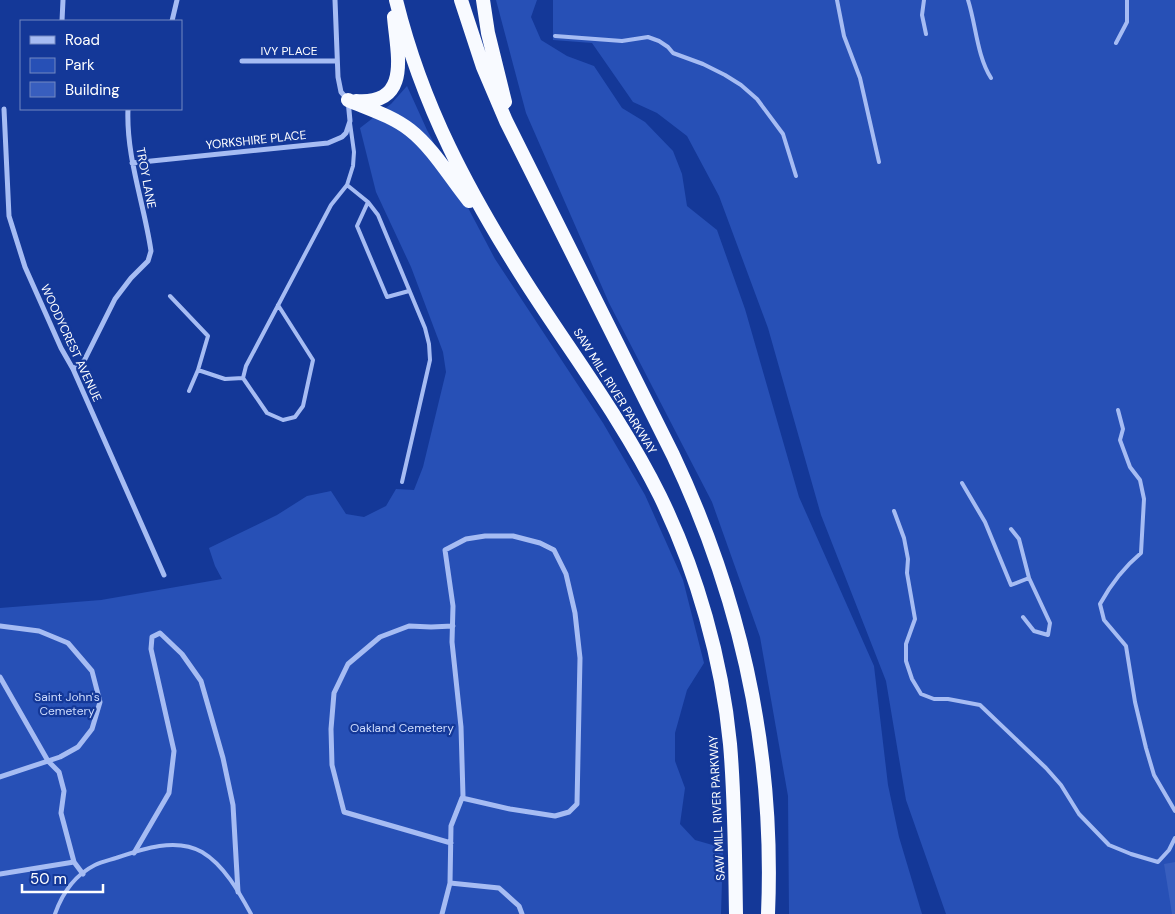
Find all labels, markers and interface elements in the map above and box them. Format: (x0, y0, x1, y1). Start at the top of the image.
legend (20, 20, 182, 110)
text: Road (65, 30, 100, 50)
street label: IVY PLACE (260, 43, 318, 59)
text: Park (65, 55, 95, 75)
text: Building (65, 80, 120, 100)
street label: YORKSHIRE PLACE (205, 127, 307, 153)
street label: TROY LANE (132, 146, 160, 210)
street label: WOODYCREST AVENUE (37, 282, 105, 404)
street label: SAW MILL RIVER PARKWAY (570, 325, 660, 457)
park label: Saint John's Cemetery (34, 689, 100, 719)
park label: Oakland Cemetery (350, 720, 454, 736)
street label: SAW MILL RIVER PARKWAY (705, 735, 729, 881)
scale bar (22, 862, 104, 894)
text: 50 m (30, 869, 67, 889)

